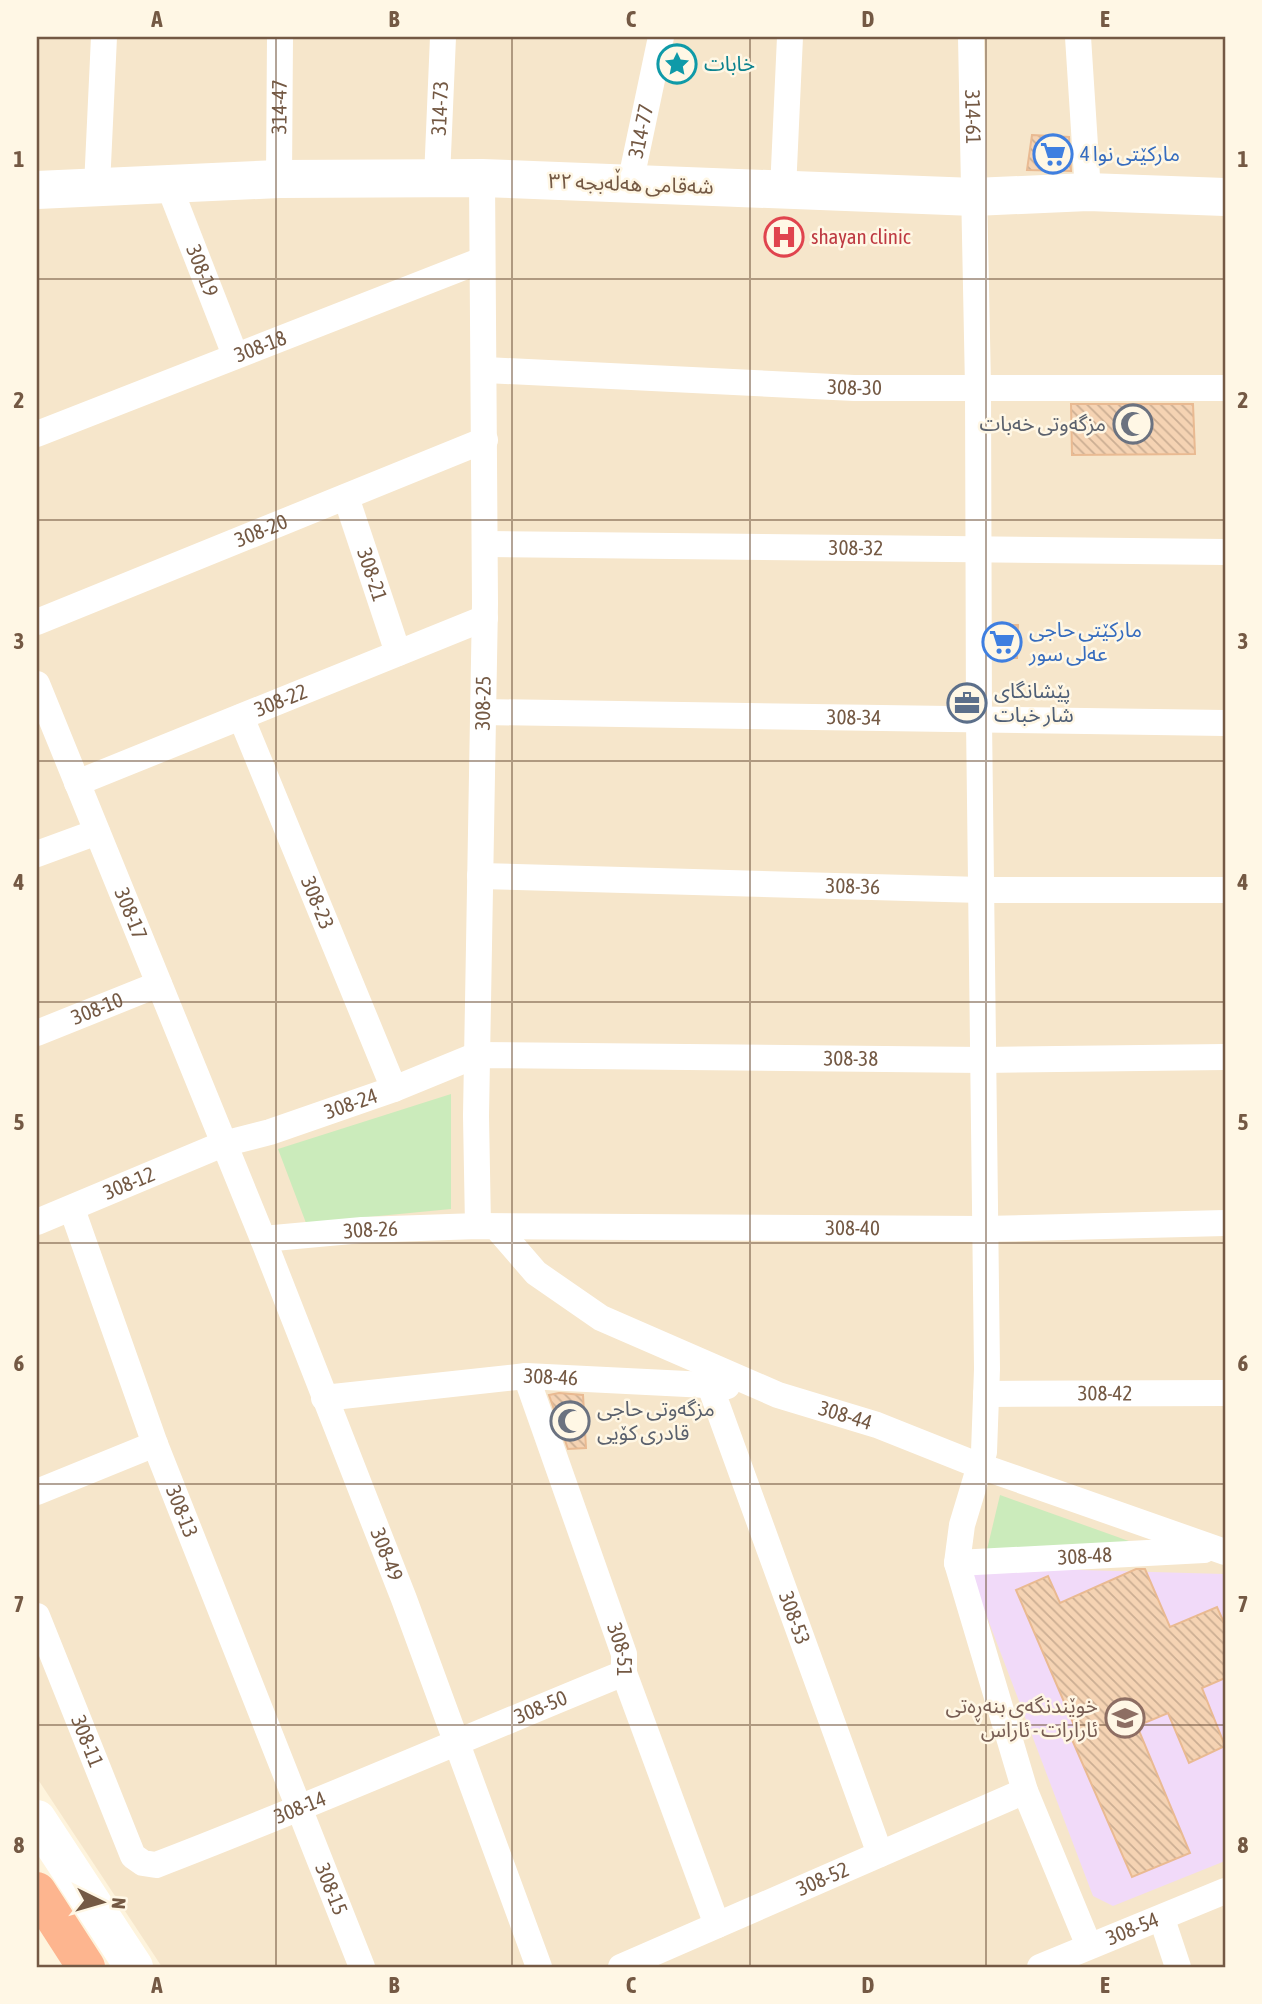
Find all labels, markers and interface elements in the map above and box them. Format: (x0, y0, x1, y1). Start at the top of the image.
text: A (150, 6, 163, 32)
text: B (389, 6, 400, 32)
text: C (626, 6, 637, 32)
text: D (862, 6, 875, 32)
text: E (1100, 6, 1110, 32)
place icon: خابات (656, 43, 698, 85)
place label: خابات (704, 51, 755, 75)
street label: 314-47 (266, 80, 291, 134)
street label: 314-73 (426, 80, 452, 136)
street label: 314-61 (961, 89, 986, 145)
street label: 314-77 (623, 102, 658, 160)
supermarket icon: مارکێتی نوا 4 (1032, 133, 1074, 175)
place label: مارکێتی نوا 4 (1080, 141, 1180, 166)
text: 1 (14, 146, 25, 172)
text: 1 (1238, 146, 1249, 172)
street label: شەقامی هەڵەبجە ٣٢ (548, 165, 714, 199)
hospital icon: shayan clinic (763, 216, 805, 258)
place label: shayan clinic (811, 224, 911, 248)
street label: 308-19 (182, 241, 224, 300)
street label: 308-18 (231, 325, 290, 367)
street label: 308-30 (827, 374, 882, 399)
text: 2 (14, 387, 24, 413)
text: 2 (1238, 387, 1248, 413)
mosque icon: مزگەوتی خەبات (1112, 403, 1154, 445)
place label: مزگەوتی خەبات (979, 411, 1106, 436)
street label: 308-20 (231, 509, 291, 551)
street label: 308-32 (829, 535, 883, 559)
street label: 308-21 (353, 545, 393, 604)
place label: مارکێتی حاجی عەلی سور (1028, 617, 1142, 666)
supermarket icon: مارکێتی حاجی عەلی سور (981, 621, 1023, 663)
text: 3 (14, 628, 24, 654)
text: 3 (1238, 628, 1248, 654)
street label: 308-25 (470, 676, 495, 731)
street label: 308-22 (251, 678, 310, 721)
place label: پێشانگای شار خبات (994, 678, 1074, 727)
office icon: پێشانگای شار خبات (946, 682, 988, 724)
street label: 308-34 (826, 704, 882, 729)
text: 4 (13, 869, 25, 895)
text: 4 (1237, 869, 1249, 895)
street label: 308-23 (297, 873, 340, 932)
street label: 308-36 (825, 873, 881, 898)
street label: 308-17 (110, 884, 153, 943)
street label: 308-10 (68, 987, 126, 1029)
street label: 308-38 (823, 1045, 878, 1070)
street label: 308-24 (321, 1083, 381, 1123)
text: 5 (14, 1109, 25, 1135)
text: 5 (1238, 1109, 1249, 1135)
street label: 308-12 (99, 1161, 158, 1204)
street label: 308-40 (825, 1215, 880, 1239)
street label: 308-26 (342, 1216, 398, 1243)
text: 6 (14, 1350, 25, 1376)
text: 6 (1238, 1350, 1249, 1376)
street label: 308-46 (523, 1363, 579, 1390)
street label: 308-42 (1078, 1380, 1132, 1405)
street label: 308-44 (816, 1395, 875, 1434)
place label: مزگەوتی حاجی قادری کۆیی (597, 1396, 715, 1445)
mosque icon: مزگەوتی حاجی قادری کۆیی (549, 1400, 591, 1442)
street label: 308-13 (162, 1482, 204, 1541)
street label: 308-49 (366, 1524, 409, 1584)
street label: 308-48 (1057, 1542, 1113, 1569)
street label: 308-53 (775, 1588, 816, 1647)
text: 7 (14, 1591, 24, 1617)
text: 7 (1238, 1591, 1248, 1617)
street label: 308-51 (603, 1619, 637, 1677)
street label: 308-50 (511, 1685, 570, 1728)
place label: خوێندنگەی بنەڕەتی ئارارات - ئاراس (946, 1693, 1098, 1742)
school or university icon: خوێندنگەی بنەڕەتی ئارارات - ئاراس (1104, 1697, 1146, 1739)
street label: 308-11 (67, 1712, 109, 1770)
street label: 308-14 (270, 1785, 329, 1828)
text: 8 (14, 1832, 25, 1858)
text: 8 (1238, 1832, 1249, 1858)
street label: 308-52 (792, 1856, 852, 1900)
street label: 308-15 (311, 1859, 353, 1918)
north arrow (66, 1868, 136, 1938)
text: N (107, 1897, 130, 1910)
street label: 308-54 (1102, 1907, 1162, 1950)
text: A (150, 1972, 163, 1998)
text: B (389, 1972, 400, 1998)
text: C (626, 1972, 637, 1998)
text: D (862, 1972, 875, 1998)
text: E (1100, 1972, 1110, 1998)

